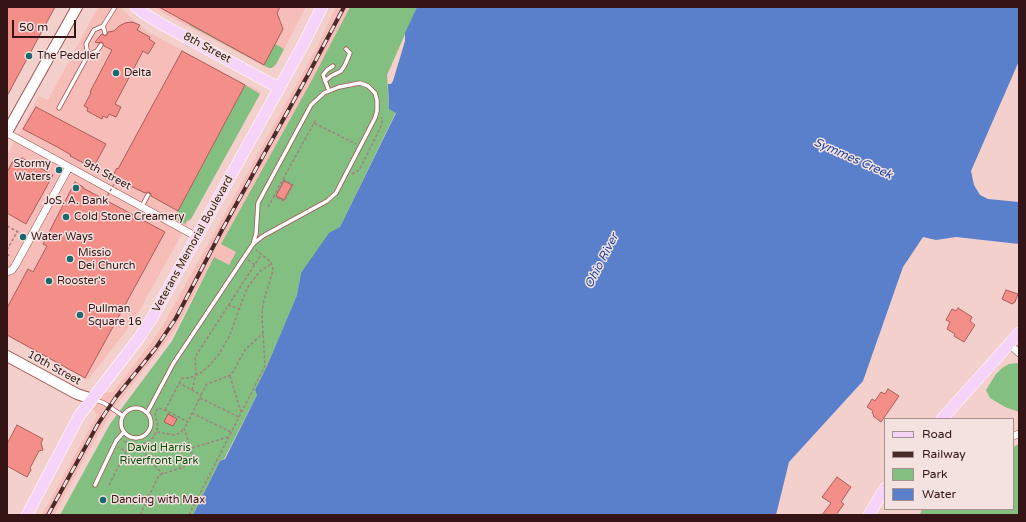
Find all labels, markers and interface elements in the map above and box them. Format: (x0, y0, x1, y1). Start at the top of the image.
scale bar (14, 12, 78, 38)
text: 50 m (19, 20, 48, 34)
street label: 8th Street (181, 30, 233, 66)
place label: The Peddler (37, 49, 100, 63)
marker: The Peddler (24, 51, 34, 61)
place label: Delta (124, 66, 151, 80)
marker: Delta (111, 68, 121, 78)
water label: Symmes Creek (812, 135, 894, 183)
place label: Stormy Waters (14, 157, 51, 183)
street label: 9th Street (81, 157, 133, 193)
marker: Stormy Waters (54, 165, 64, 175)
street label: Veterans Memorial Boulevard (150, 174, 236, 314)
marker: JoS. A. Bank (71, 183, 81, 193)
place label: JoS. A. Bank (44, 194, 108, 208)
place label: Cold Stone Creamery (74, 210, 184, 224)
marker: Cold Stone Creamery (61, 212, 71, 222)
place label: Water Ways (31, 230, 93, 244)
water label: Ohio River (582, 231, 622, 291)
marker: Water Ways (18, 232, 28, 242)
place label: Missio Dei Church (78, 246, 135, 272)
marker: Missio Dei Church (65, 254, 75, 264)
place label: Rooster's (57, 274, 106, 288)
marker: Rooster's (44, 276, 54, 286)
place label: Pullman Square 16 (88, 302, 142, 328)
marker: Pullman Square 16 (75, 310, 85, 320)
street label: 10th Street (25, 348, 83, 388)
legend (884, 418, 1014, 510)
text: Road (922, 427, 952, 441)
park label: David Harris Riverfront Park (120, 441, 198, 467)
text: Railway (922, 447, 966, 461)
text: Park (922, 467, 948, 481)
text: Water (922, 487, 956, 501)
place label: Dancing with Max (111, 493, 205, 507)
marker: Dancing with Max (98, 495, 108, 505)

